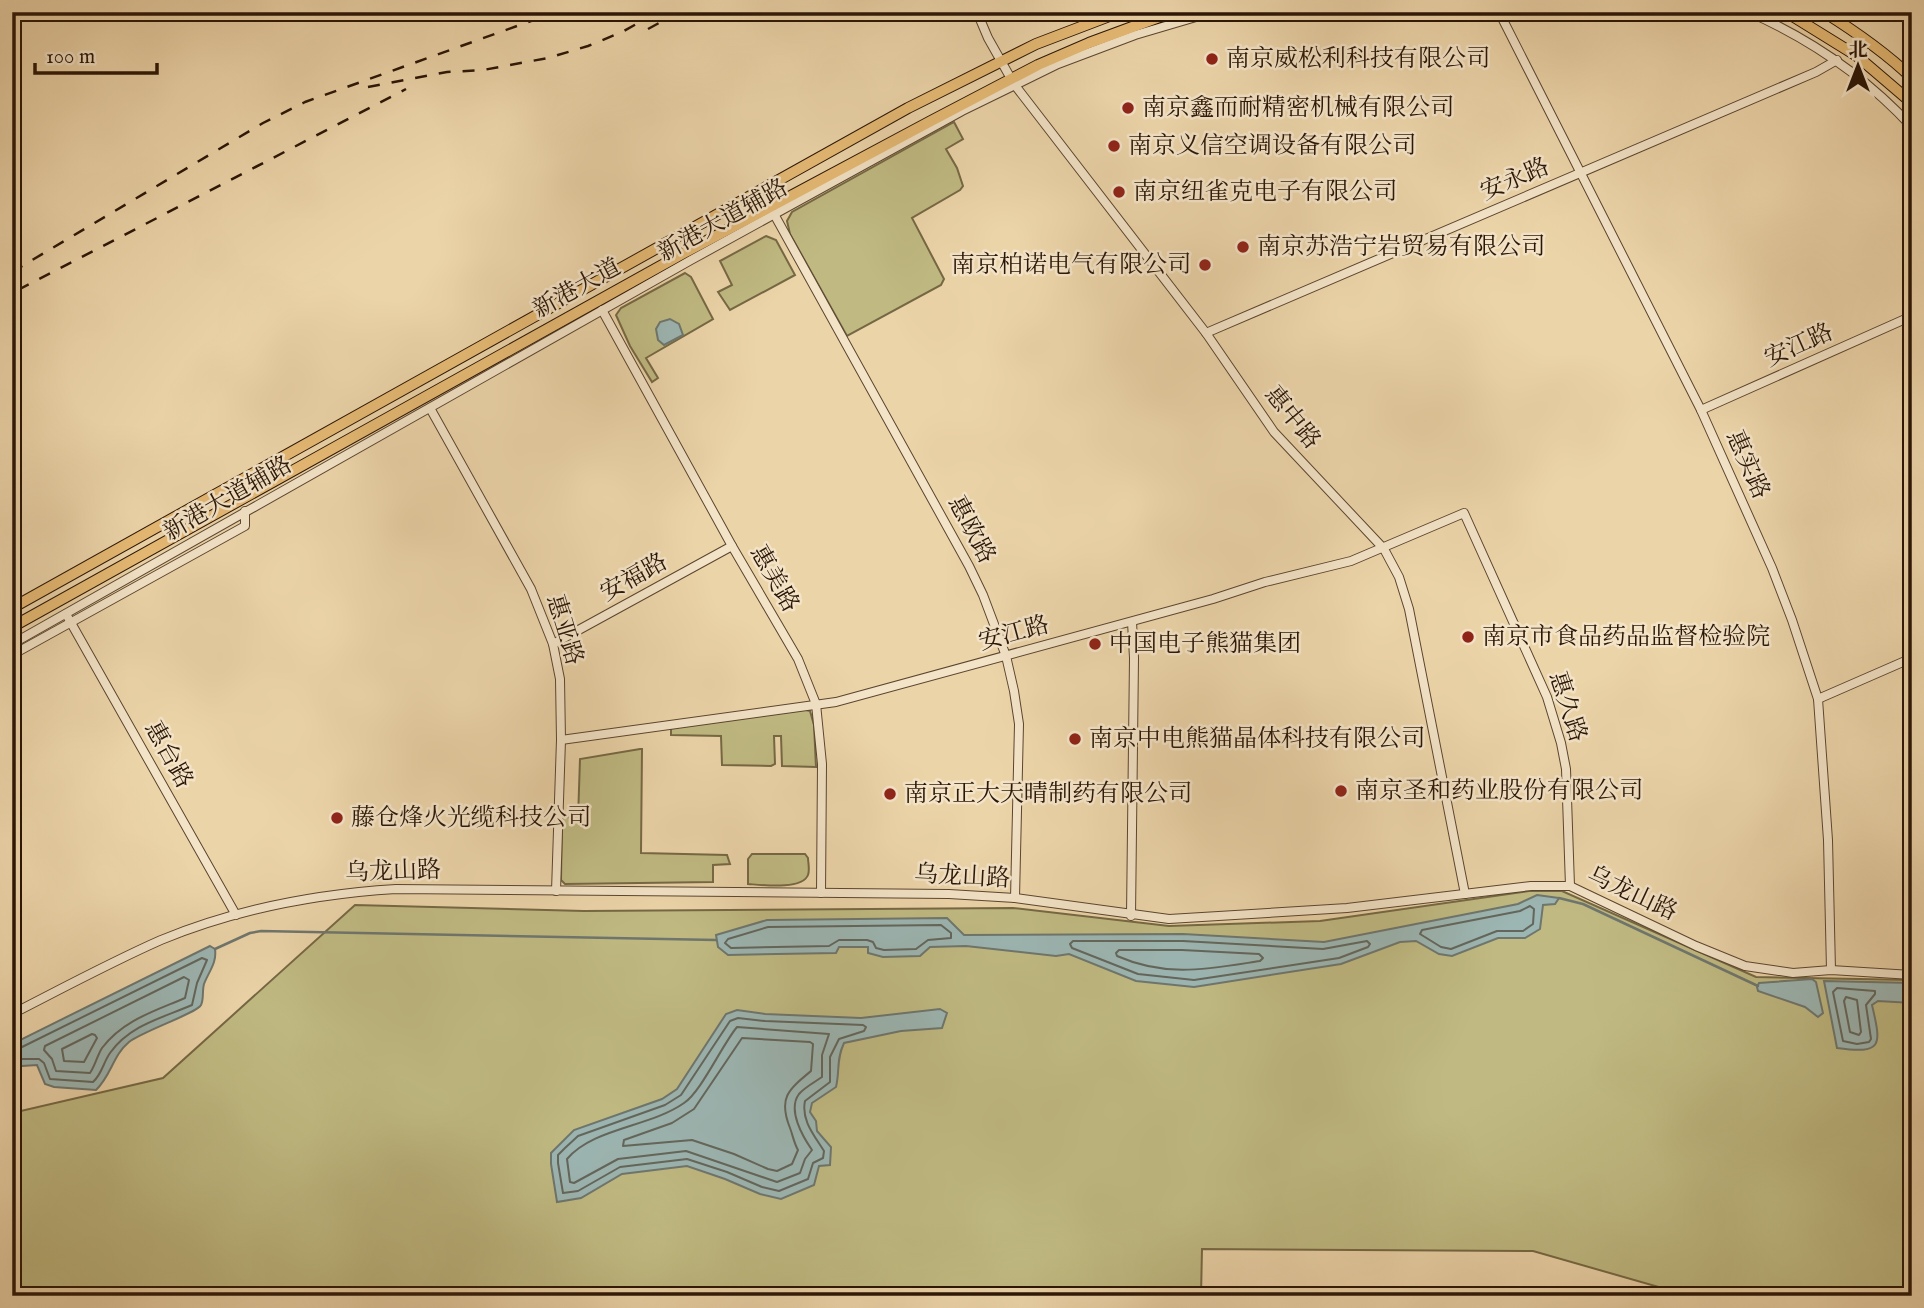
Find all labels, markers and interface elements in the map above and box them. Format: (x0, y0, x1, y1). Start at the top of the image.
scale bar (35, 32, 158, 76)
north arrow (1822, 32, 1892, 102)
text: 北 (1848, 39, 1868, 63)
text: 100 m (46, 44, 95, 71)
place label: 南京威松利科技有限公司 (1226, 44, 1490, 75)
marker: 南京威松利科技有限公司 (1204, 51, 1220, 67)
place label: 南京鑫而耐精密机械有限公司 (1142, 93, 1454, 124)
marker: 南京鑫而耐精密机械有限公司 (1120, 100, 1136, 116)
place label: 南京义信空调设备有限公司 (1128, 131, 1416, 162)
marker: 南京义信空调设备有限公司 (1106, 138, 1122, 154)
street label: 安永路 (1476, 152, 1554, 208)
street label: 新港大道辅路 (653, 173, 793, 269)
place label: 南京纽雀克电子有限公司 (1133, 177, 1397, 208)
marker: 南京纽雀克电子有限公司 (1111, 184, 1127, 200)
place label: 南京苏浩宁岩贸易有限公司 (1257, 232, 1545, 263)
marker: 南京苏浩宁岩贸易有限公司 (1235, 239, 1251, 255)
place label: 南京柏诺电气有限公司 (951, 250, 1191, 281)
street label: 新港大道 (528, 252, 626, 326)
marker: 南京柏诺电气有限公司 (1197, 257, 1213, 273)
street label: 安江路 (1760, 317, 1838, 375)
street label: 惠中路 (1257, 380, 1327, 456)
street label: 惠实路 (1718, 426, 1776, 504)
street label: 新港大道辅路 (158, 450, 298, 548)
street label: 惠欧路 (940, 491, 1002, 569)
street label: 惠美路 (743, 540, 805, 618)
street label: 安福路 (595, 547, 673, 609)
street label: 惠亚路 (539, 591, 589, 669)
street label: 安江路 (975, 610, 1053, 658)
place label: 南京市食品药品监督检验院 (1482, 622, 1770, 653)
place label: 中国电子熊猫集团 (1109, 629, 1301, 660)
marker: 南京市食品药品监督检验院 (1460, 629, 1476, 645)
marker: 中国电子熊猫集团 (1087, 636, 1103, 652)
street label: 惠久路 (1541, 668, 1593, 746)
street label: 惠台路 (137, 716, 199, 794)
place label: 南京中电熊猫晶体科技有限公司 (1089, 724, 1425, 755)
marker: 南京中电熊猫晶体科技有限公司 (1067, 731, 1083, 747)
place label: 南京圣和药业股份有限公司 (1355, 776, 1643, 807)
place label: 南京正大天晴制药有限公司 (904, 779, 1192, 810)
marker: 南京圣和药业股份有限公司 (1333, 783, 1349, 799)
marker: 南京正大天晴制药有限公司 (882, 786, 898, 802)
place label: 藤仓烽火光缆科技公司 (351, 803, 591, 834)
marker: 藤仓烽火光缆科技公司 (329, 810, 345, 826)
street label: 乌龙山路 (344, 855, 442, 889)
street label: 乌龙山路 (913, 859, 1011, 895)
street label: 乌龙山路 (1582, 860, 1682, 928)

